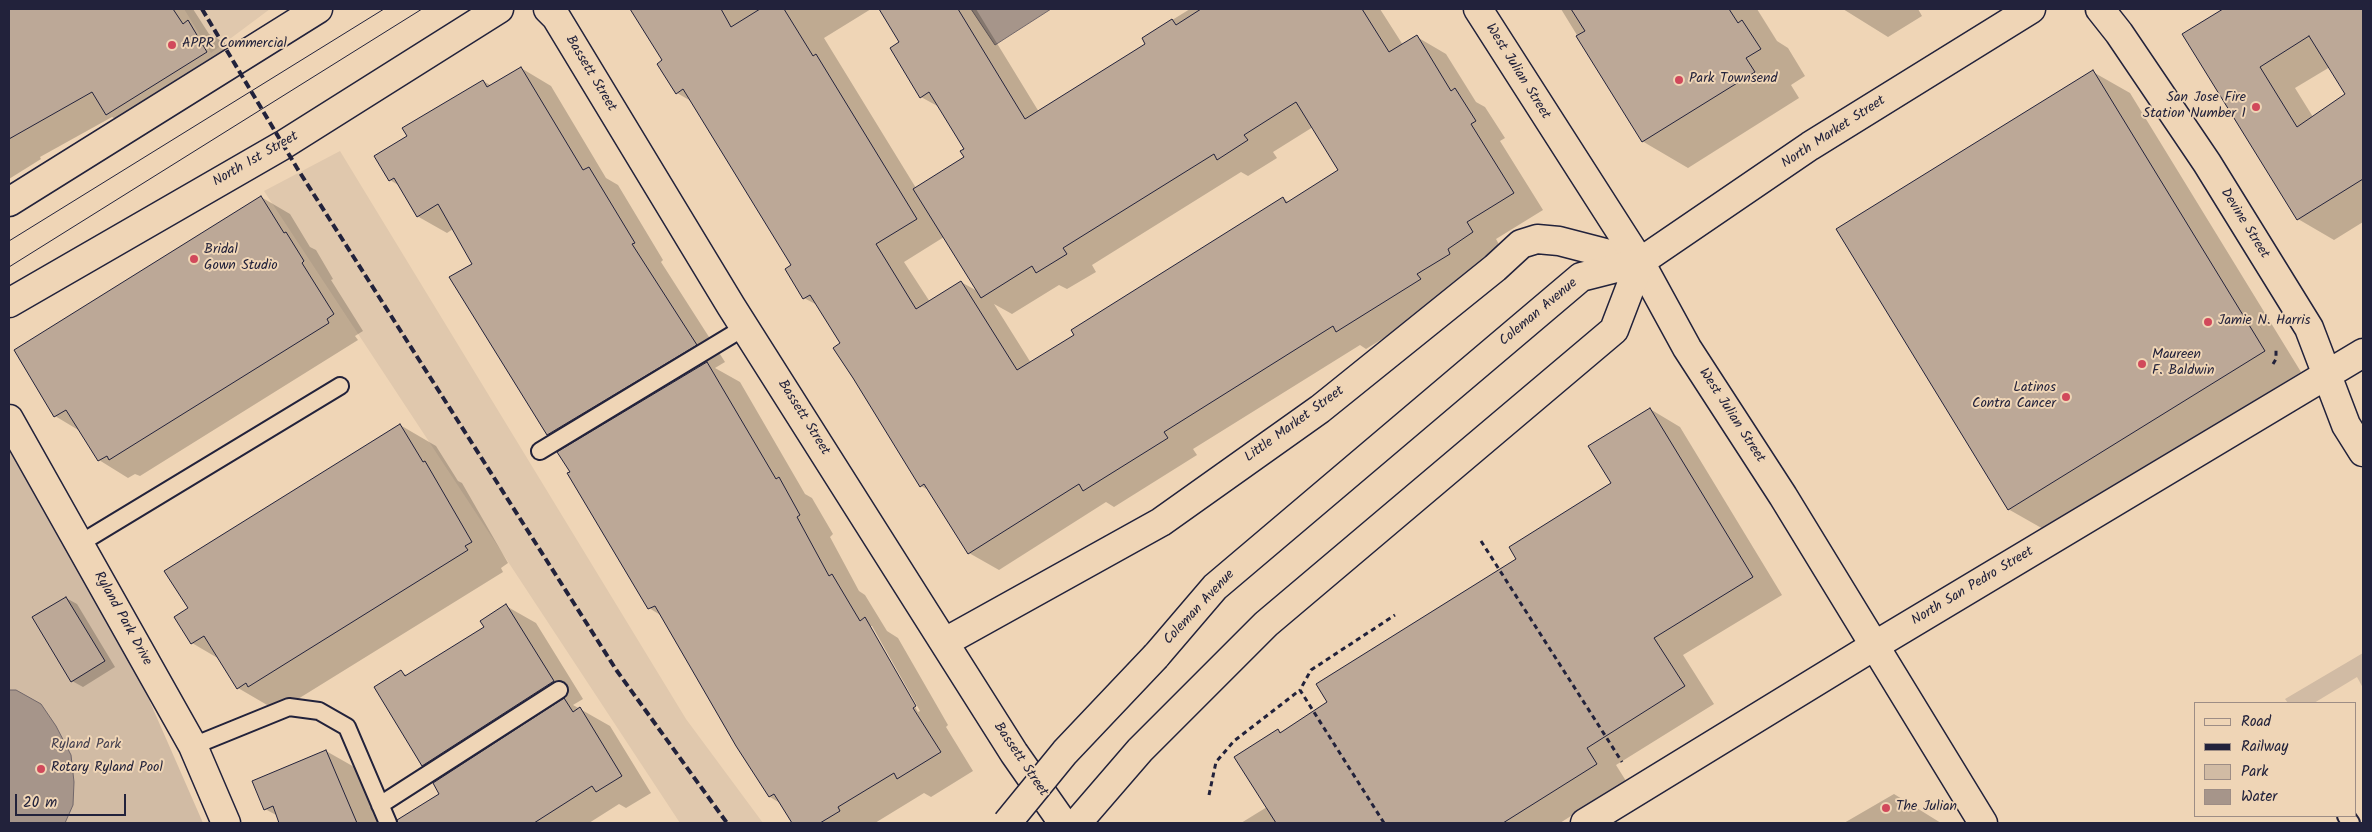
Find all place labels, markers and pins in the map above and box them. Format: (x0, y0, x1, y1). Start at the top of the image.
place label: APPR Commercial (182, 37, 287, 53)
marker: APPR Commercial (166, 39, 178, 51)
place label: Park Townsend (1689, 72, 1777, 88)
marker: Park Townsend (1673, 74, 1685, 86)
place label: San Jose Fire Station Number 1 (2143, 91, 2246, 124)
marker: San Jose Fire Station Number 1 (2250, 101, 2262, 113)
place label: Bridal Gown Studio (204, 243, 278, 276)
marker: Bridal Gown Studio (188, 253, 200, 265)
place label: Jamie N. Harris (2218, 314, 2310, 330)
marker: Jamie N. Harris (2202, 316, 2214, 328)
place label: Maureen F. Baldwin (2152, 348, 2214, 381)
marker: Maureen F. Baldwin (2136, 358, 2148, 370)
place label: Latinos Contra Cancer (1972, 381, 2056, 414)
marker: Latinos Contra Cancer (2060, 391, 2072, 403)
place label: Rotary Ryland Pool (51, 761, 163, 777)
marker: Rotary Ryland Pool (35, 763, 47, 775)
place label: The Julian (1896, 800, 1957, 816)
marker: The Julian (1880, 802, 1892, 814)

